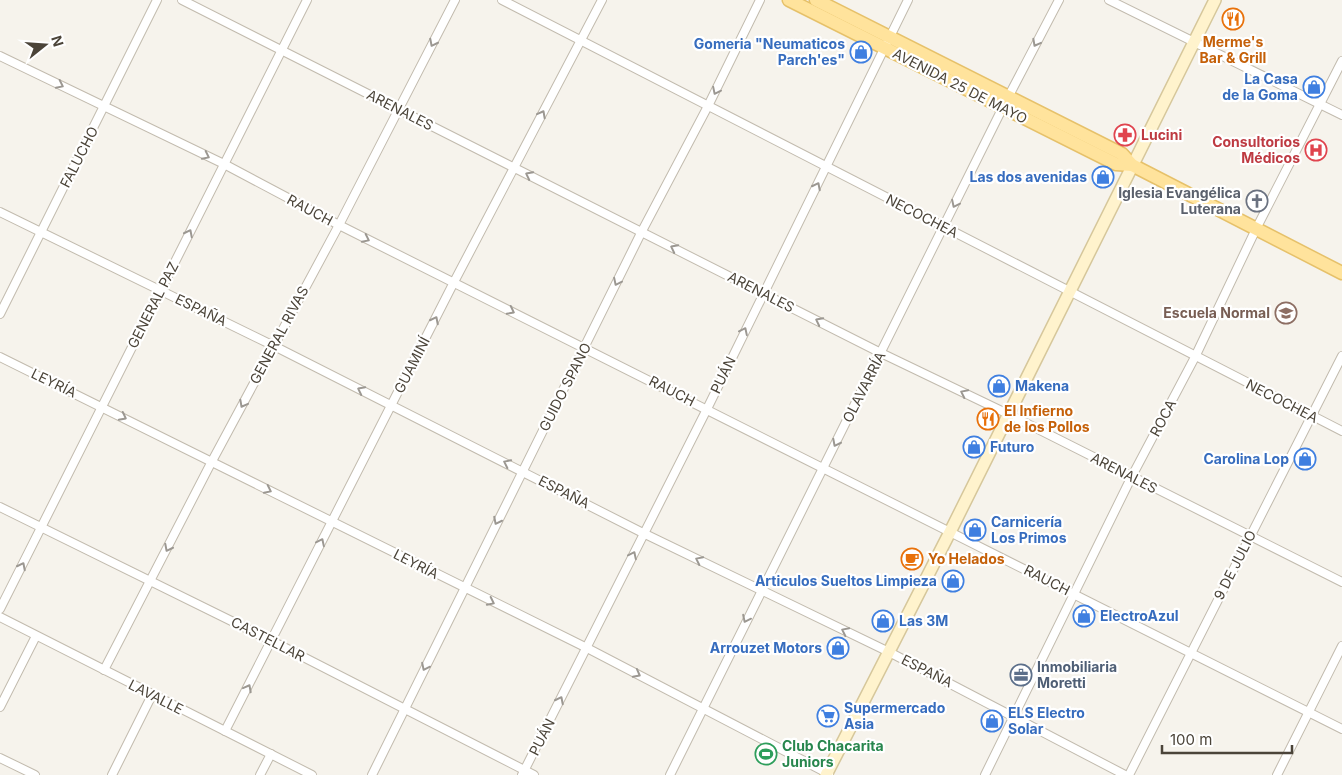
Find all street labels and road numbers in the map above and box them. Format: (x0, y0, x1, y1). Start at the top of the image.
street label: AVENIDA 25 DE MAYO (890, 44, 1030, 127)
street label: ARENALES (364, 85, 436, 134)
street label: FALUCHO (56, 123, 101, 190)
street label: RAUCH (284, 190, 336, 229)
street label: NECOCHEA (883, 190, 961, 241)
street label: GENERAL PAZ (123, 259, 182, 351)
street label: ARENALES (725, 267, 797, 316)
street label: GENERAL RIVAS (246, 283, 312, 387)
street label: ESPAÑA (173, 290, 230, 329)
street label: GUAMINÍ (390, 334, 433, 396)
street label: GUIDO SPANO (535, 340, 594, 434)
street label: OLAVARRÍA (838, 348, 889, 425)
street label: PUÁN (706, 353, 739, 396)
street label: LEYRÍA (29, 364, 80, 401)
street label: RAUCH (646, 372, 698, 409)
street label: NECOCHEA (1243, 375, 1321, 426)
street label: ROCA (1146, 396, 1179, 439)
street label: ARENALES (1088, 448, 1160, 497)
street label: ESPAÑA (536, 471, 593, 512)
street label: 9 DE JULIO (1210, 527, 1259, 602)
street label: LEYRÍA (391, 545, 442, 582)
street label: RAUCH (1021, 561, 1073, 598)
street label: CASTELLAR (228, 613, 308, 664)
street label: ESPAÑA (899, 650, 956, 691)
street label: LAVALLE (126, 676, 186, 718)
street label: PUÁN (525, 715, 558, 758)

